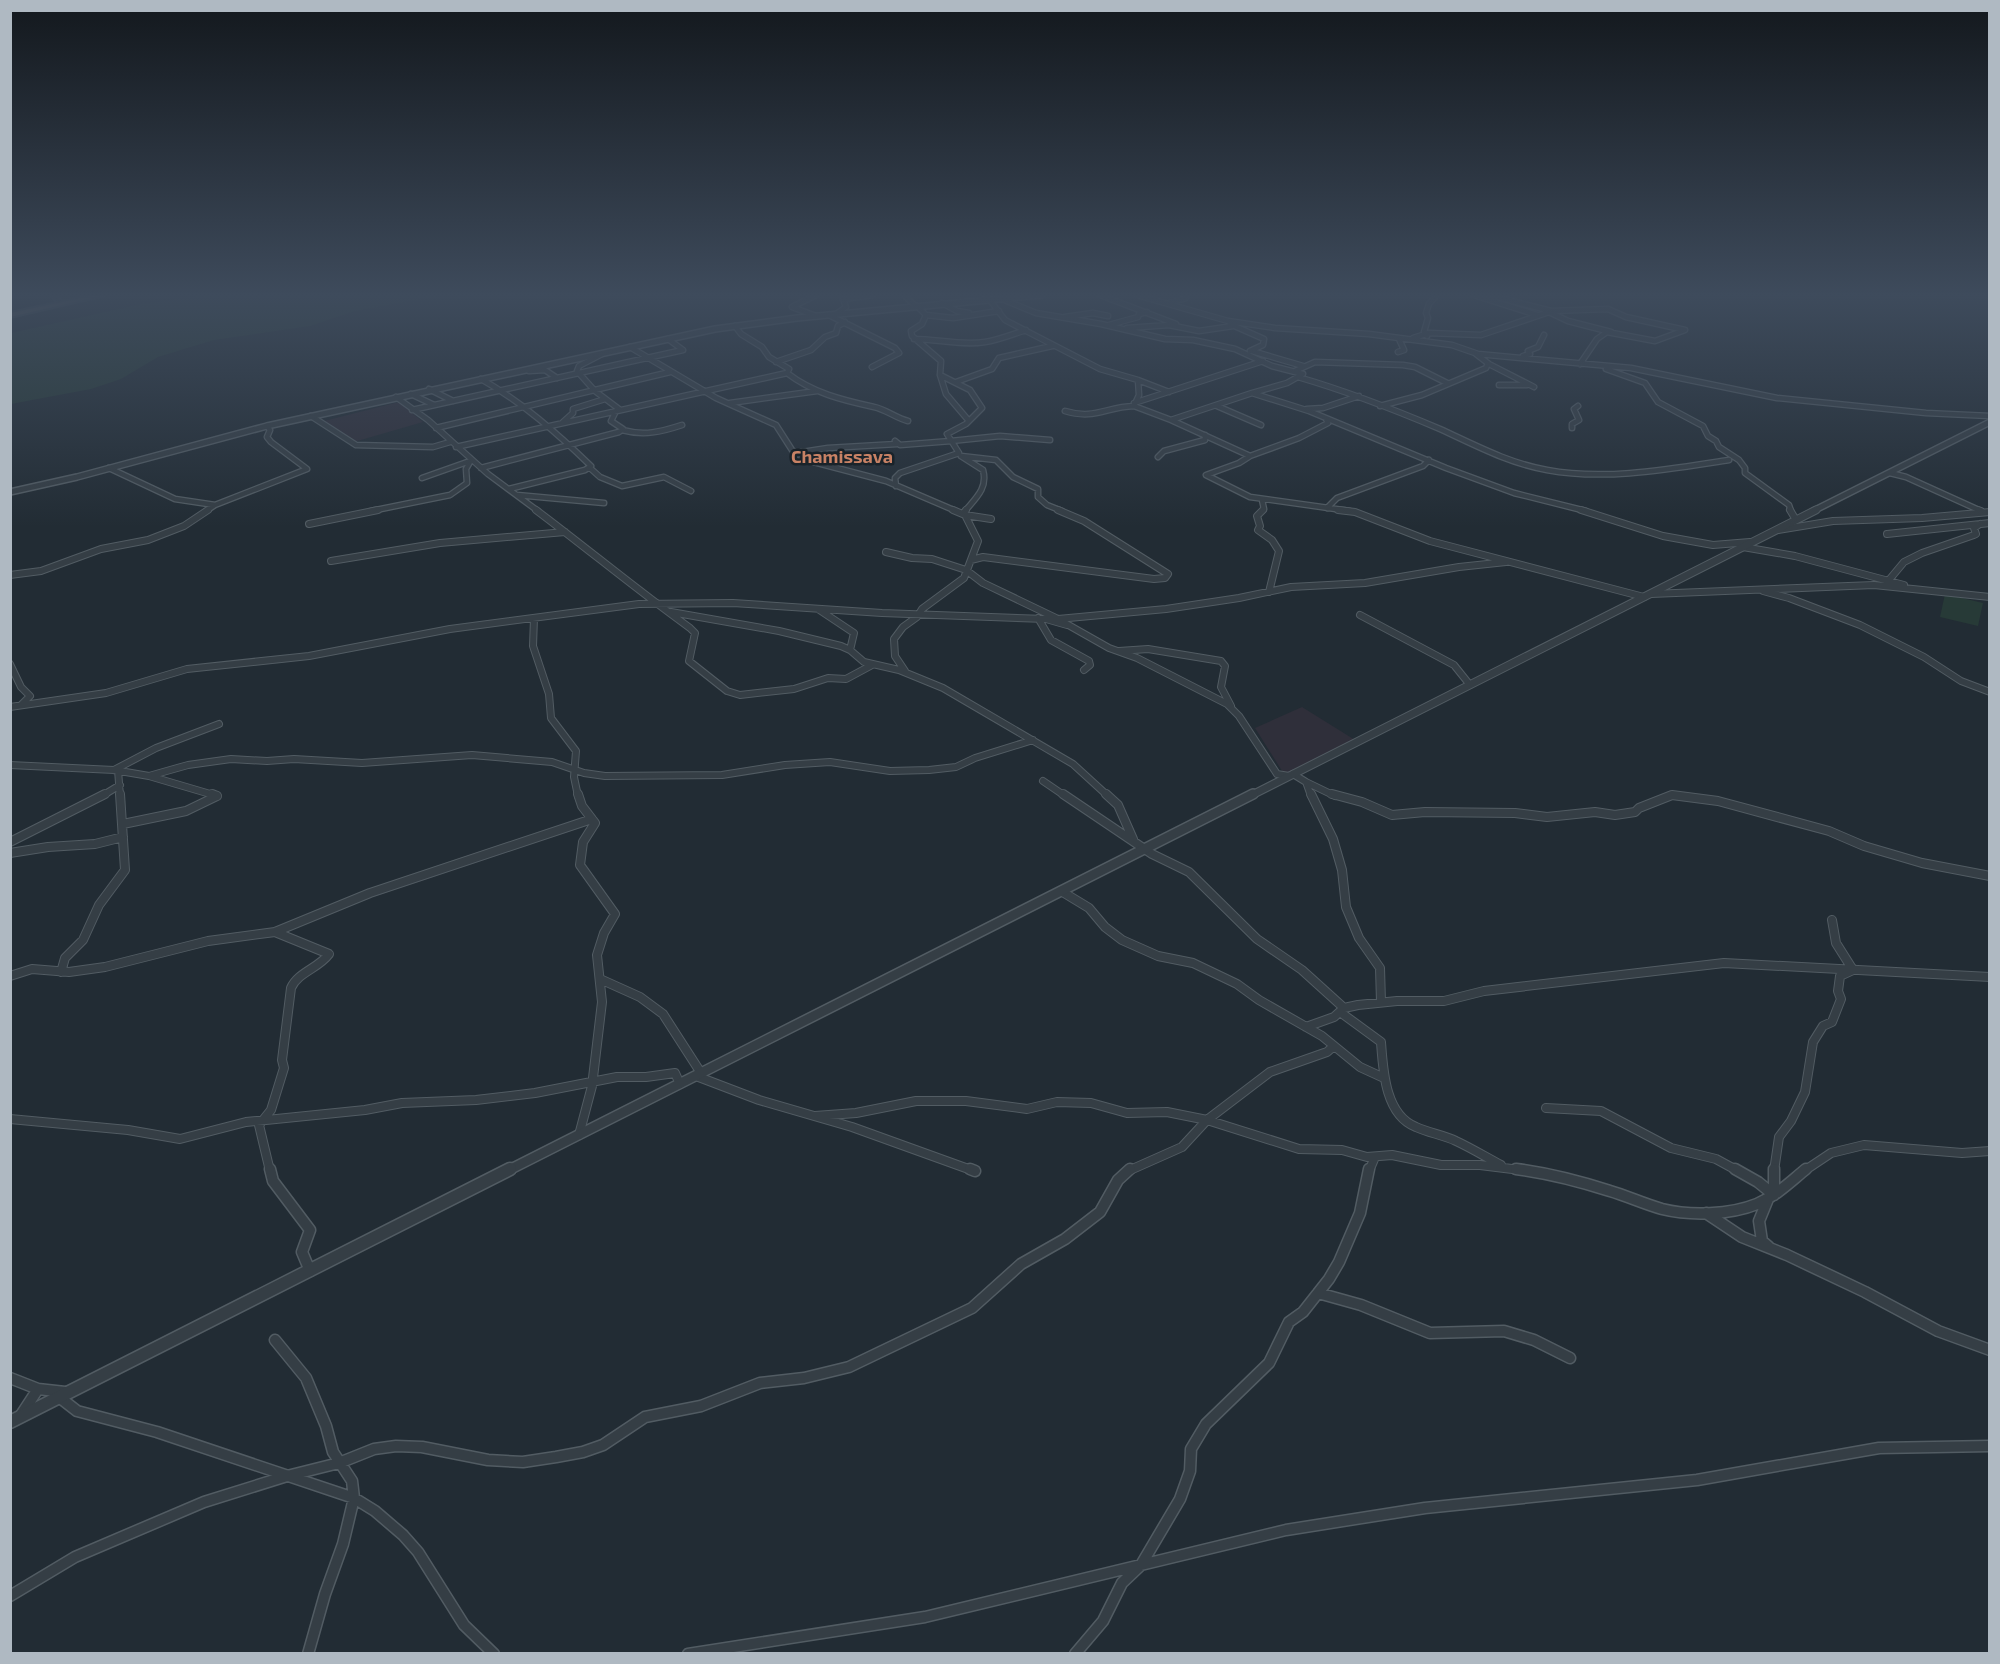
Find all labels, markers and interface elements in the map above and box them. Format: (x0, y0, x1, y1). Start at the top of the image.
district label: Chamissava (791, 445, 893, 467)

